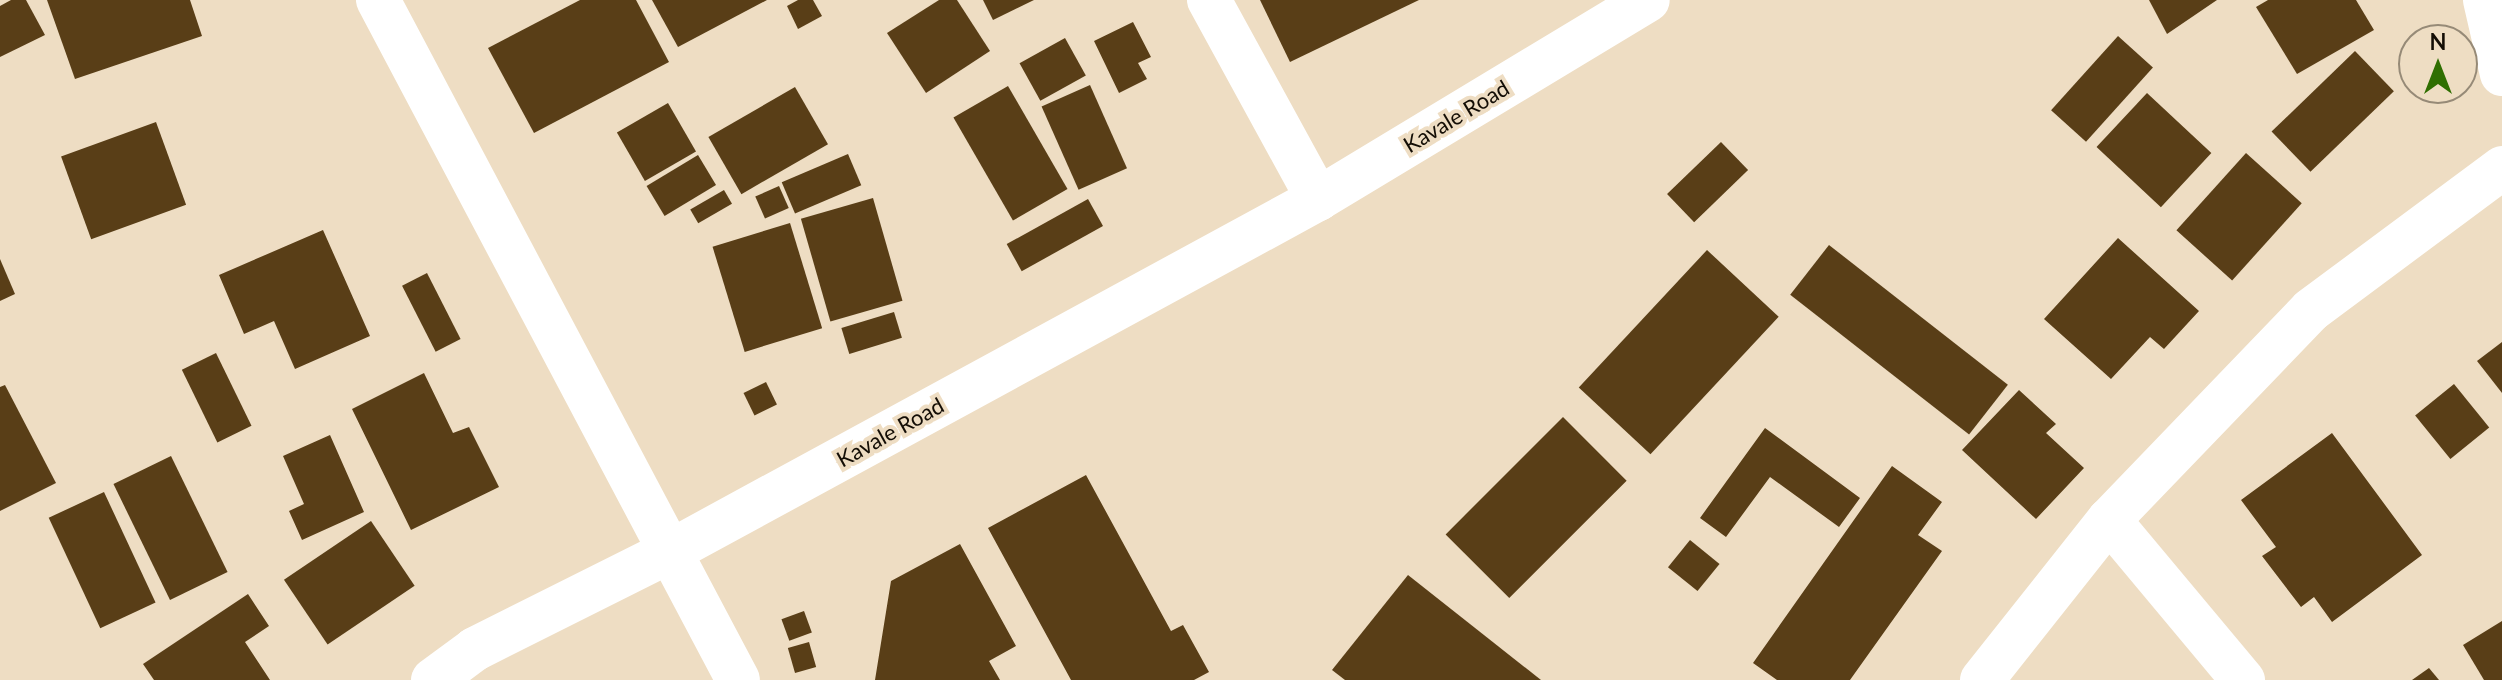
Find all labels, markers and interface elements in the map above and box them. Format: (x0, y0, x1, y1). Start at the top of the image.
north arrow (2398, 24, 2478, 104)
text: N (2430, 28, 2446, 55)
street label: Kavale Road (1398, 74, 1514, 158)
street label: Kavale Road (832, 392, 948, 472)

